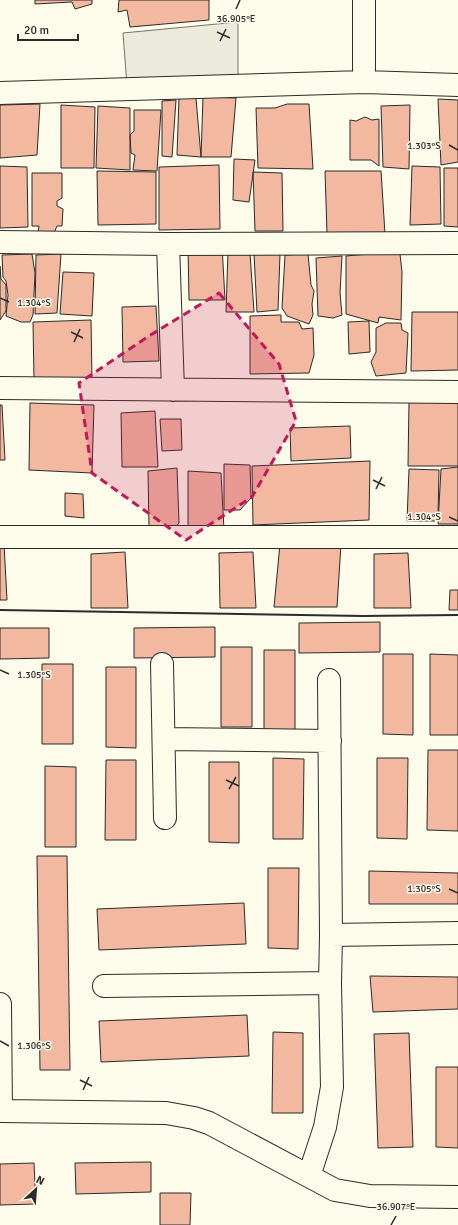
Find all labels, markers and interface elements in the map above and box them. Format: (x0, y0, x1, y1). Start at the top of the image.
text: 36.905°E (217, 13, 256, 25)
scale bar (18, 16, 78, 42)
text: 20 m (24, 23, 49, 38)
text: 1.303°S (407, 140, 441, 152)
text: 1.304°S (17, 297, 51, 309)
text: 1.304°S (407, 511, 441, 523)
text: 1.305°S (17, 669, 51, 681)
text: 1.305°S (407, 883, 441, 895)
text: 1.306°S (17, 1040, 51, 1052)
north arrow (16, 1169, 56, 1209)
text: N (34, 1173, 46, 1188)
text: 36.907°E (377, 1201, 416, 1213)

